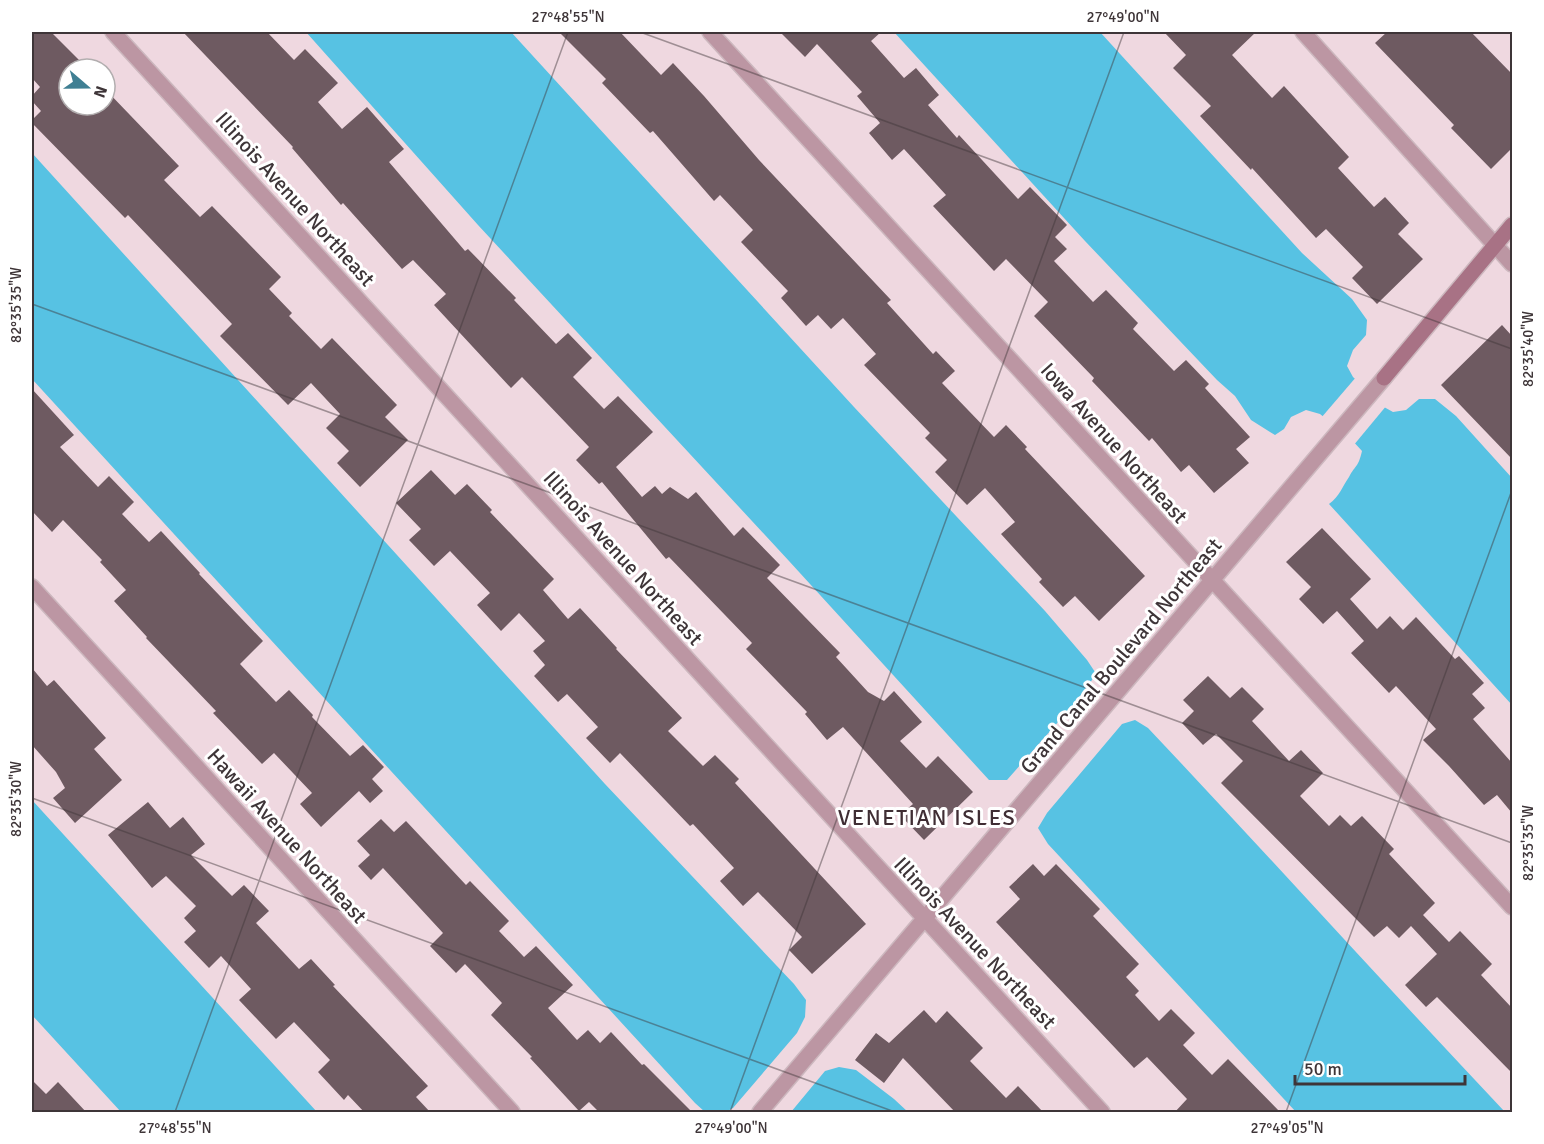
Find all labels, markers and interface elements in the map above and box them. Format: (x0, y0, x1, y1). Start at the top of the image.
text: 27°48'55"N (531, 8, 605, 26)
text: 27°49'00"N (1086, 8, 1160, 26)
north arrow (57, 57, 117, 117)
text: N (89, 83, 111, 100)
street label: Illinois Avenue Northeast (210, 106, 380, 292)
text: 82°35'35"W (7, 267, 25, 343)
text: 82°35'40"W (1519, 311, 1537, 387)
street label: Iowa Avenue Northeast (1035, 357, 1193, 529)
street label: Illinois Avenue Northeast (538, 465, 708, 651)
street label: Grand Canal Boulevard Northeast (1015, 533, 1227, 779)
street label: Hawaii Avenue Northeast (202, 743, 372, 929)
text: 82°35'30"W (7, 761, 25, 837)
district label: VENETIAN ISLES (838, 804, 1016, 831)
text: 82°35'35"W (1519, 805, 1537, 881)
street label: Illinois Avenue Northeast (888, 852, 1062, 1034)
scale bar (1295, 1048, 1464, 1086)
text: 50 m (1304, 1058, 1342, 1080)
text: 27°48'55"N (138, 1119, 212, 1137)
text: 27°49'00"N (694, 1119, 768, 1137)
text: 27°49'05"N (1250, 1119, 1324, 1137)

